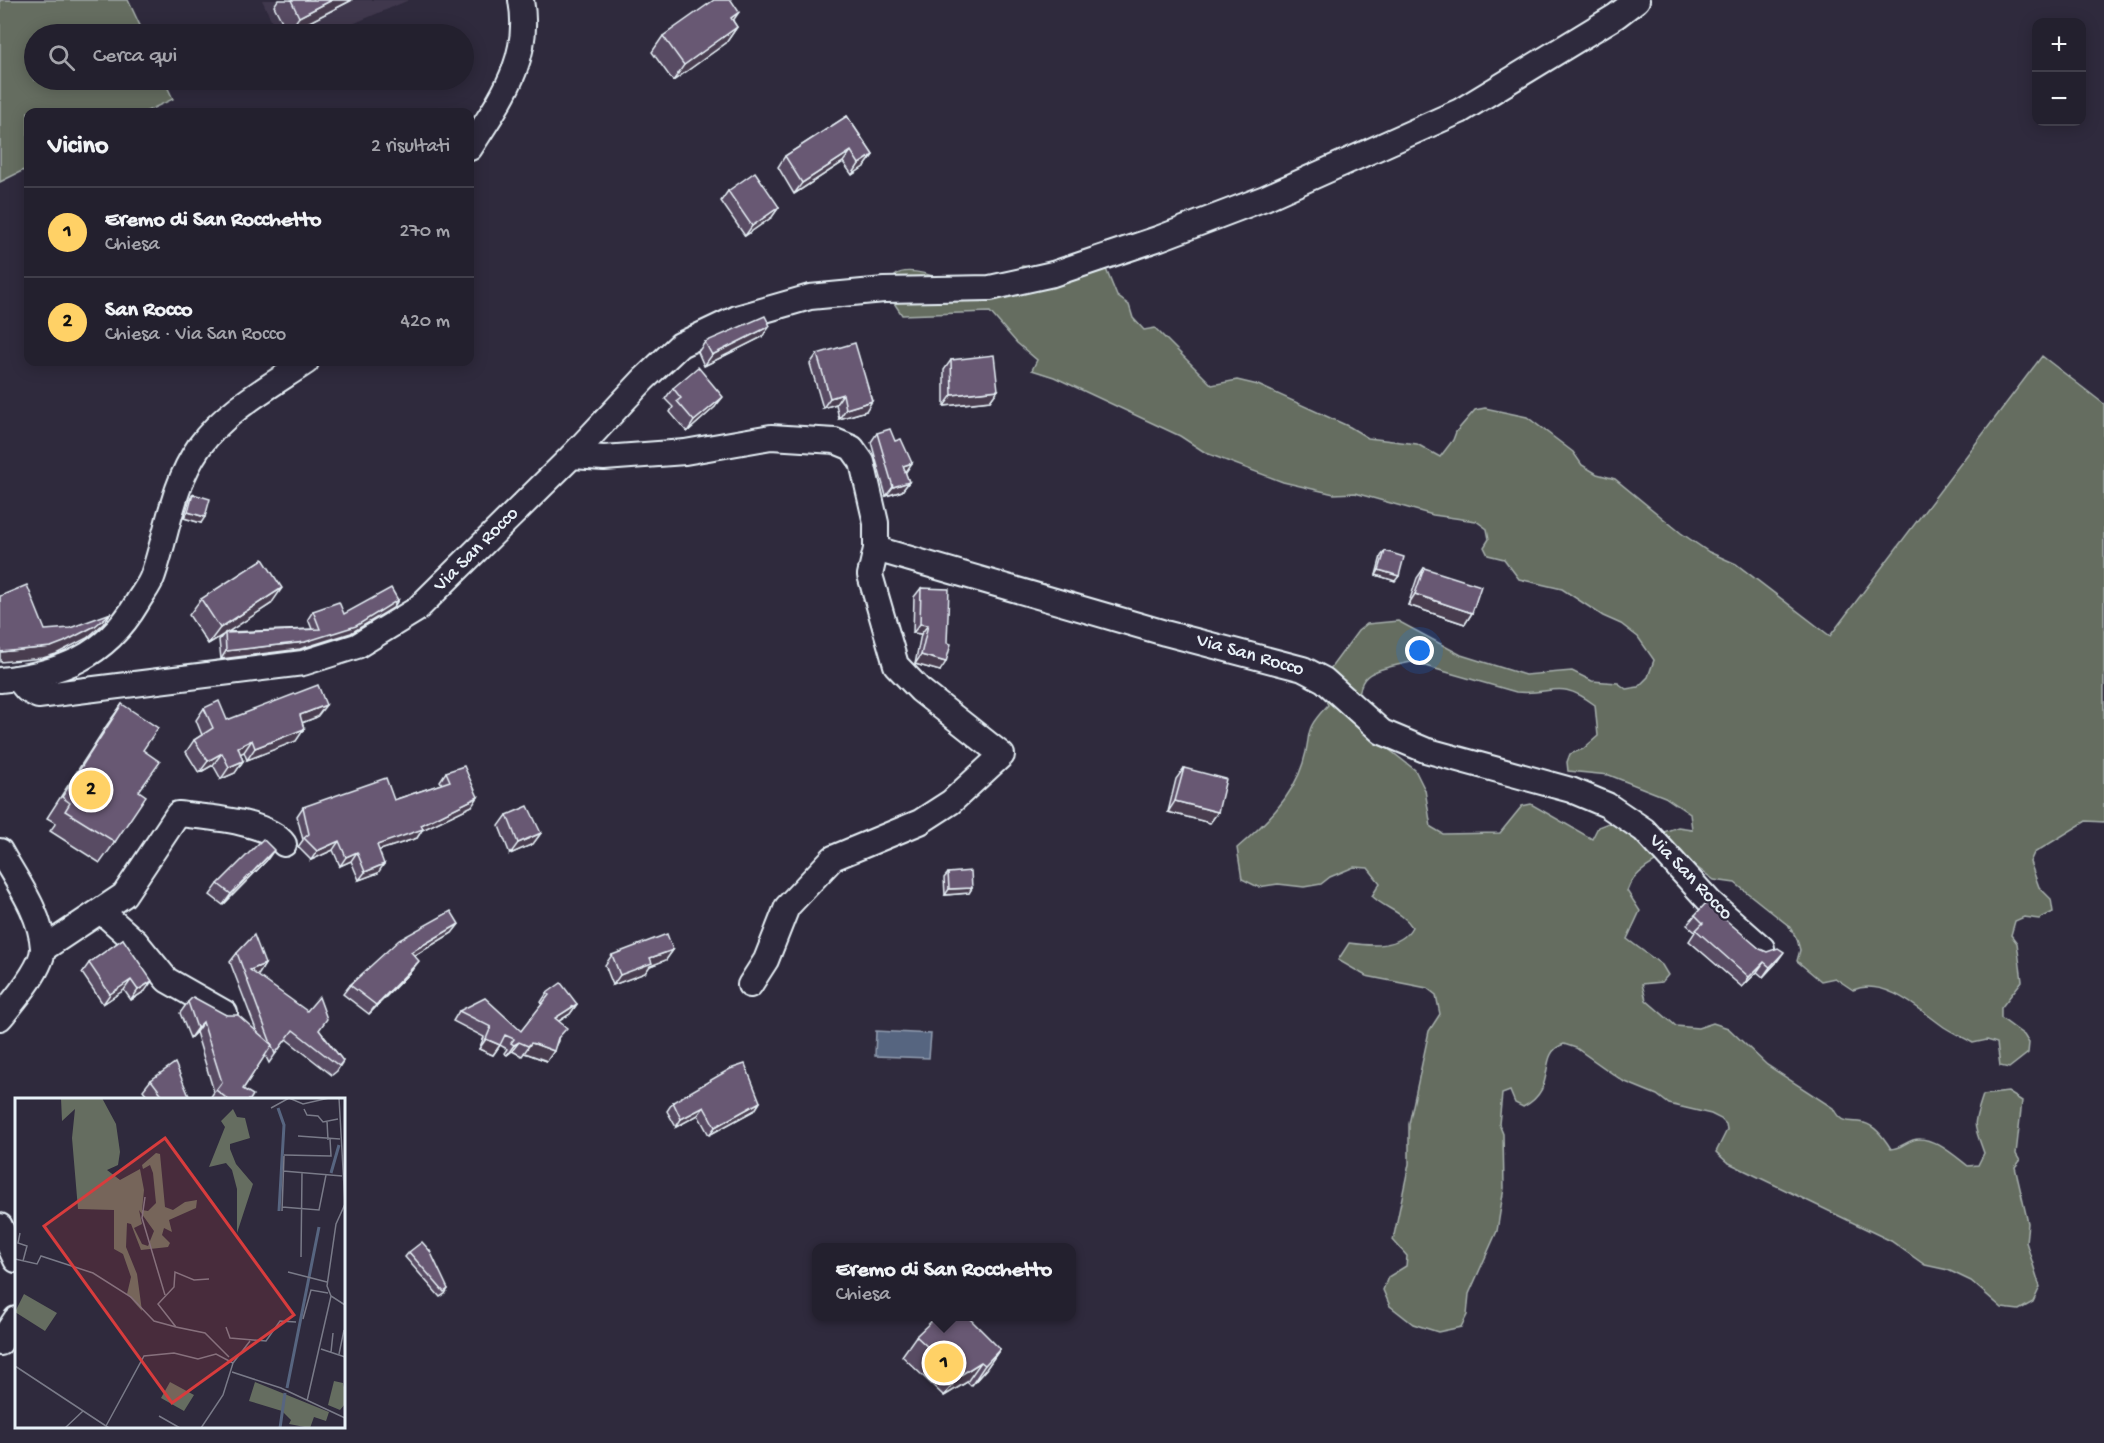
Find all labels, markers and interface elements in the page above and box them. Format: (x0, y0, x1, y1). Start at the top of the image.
map controls (2032, 18, 2086, 126)
button: + (2032, 18, 2086, 72)
search box (24, 24, 474, 90)
icon: search (45, 41, 78, 74)
text: Cerca qui (93, 44, 177, 70)
button: − (2032, 72, 2086, 126)
text: Vicino (48, 132, 108, 163)
text: 2 risultati (371, 136, 450, 159)
text: Eremo di San Rocchetto (105, 208, 322, 234)
text: 1 (63, 221, 72, 244)
text: 270 m (400, 221, 450, 244)
text: Chiesa (105, 234, 160, 257)
text: San Rocco (105, 298, 192, 324)
text: 2 (63, 311, 72, 334)
text: 420 m (400, 311, 450, 334)
text: Chiesa · Via San Rocco (105, 324, 286, 347)
street label: Via San Rocco (429, 503, 524, 598)
street label: Via San Rocco (1193, 629, 1306, 682)
your location (1405, 636, 1434, 665)
pin: 2 (72, 768, 110, 812)
street label: Via San Rocco (1643, 829, 1737, 926)
inset map (15, 1098, 345, 1428)
popup (812, 1243, 1076, 1321)
text: Eremo di San Rocchetto (836, 1258, 1052, 1284)
text: Chiesa (836, 1284, 890, 1307)
pin: 1 (924, 1340, 964, 1386)

